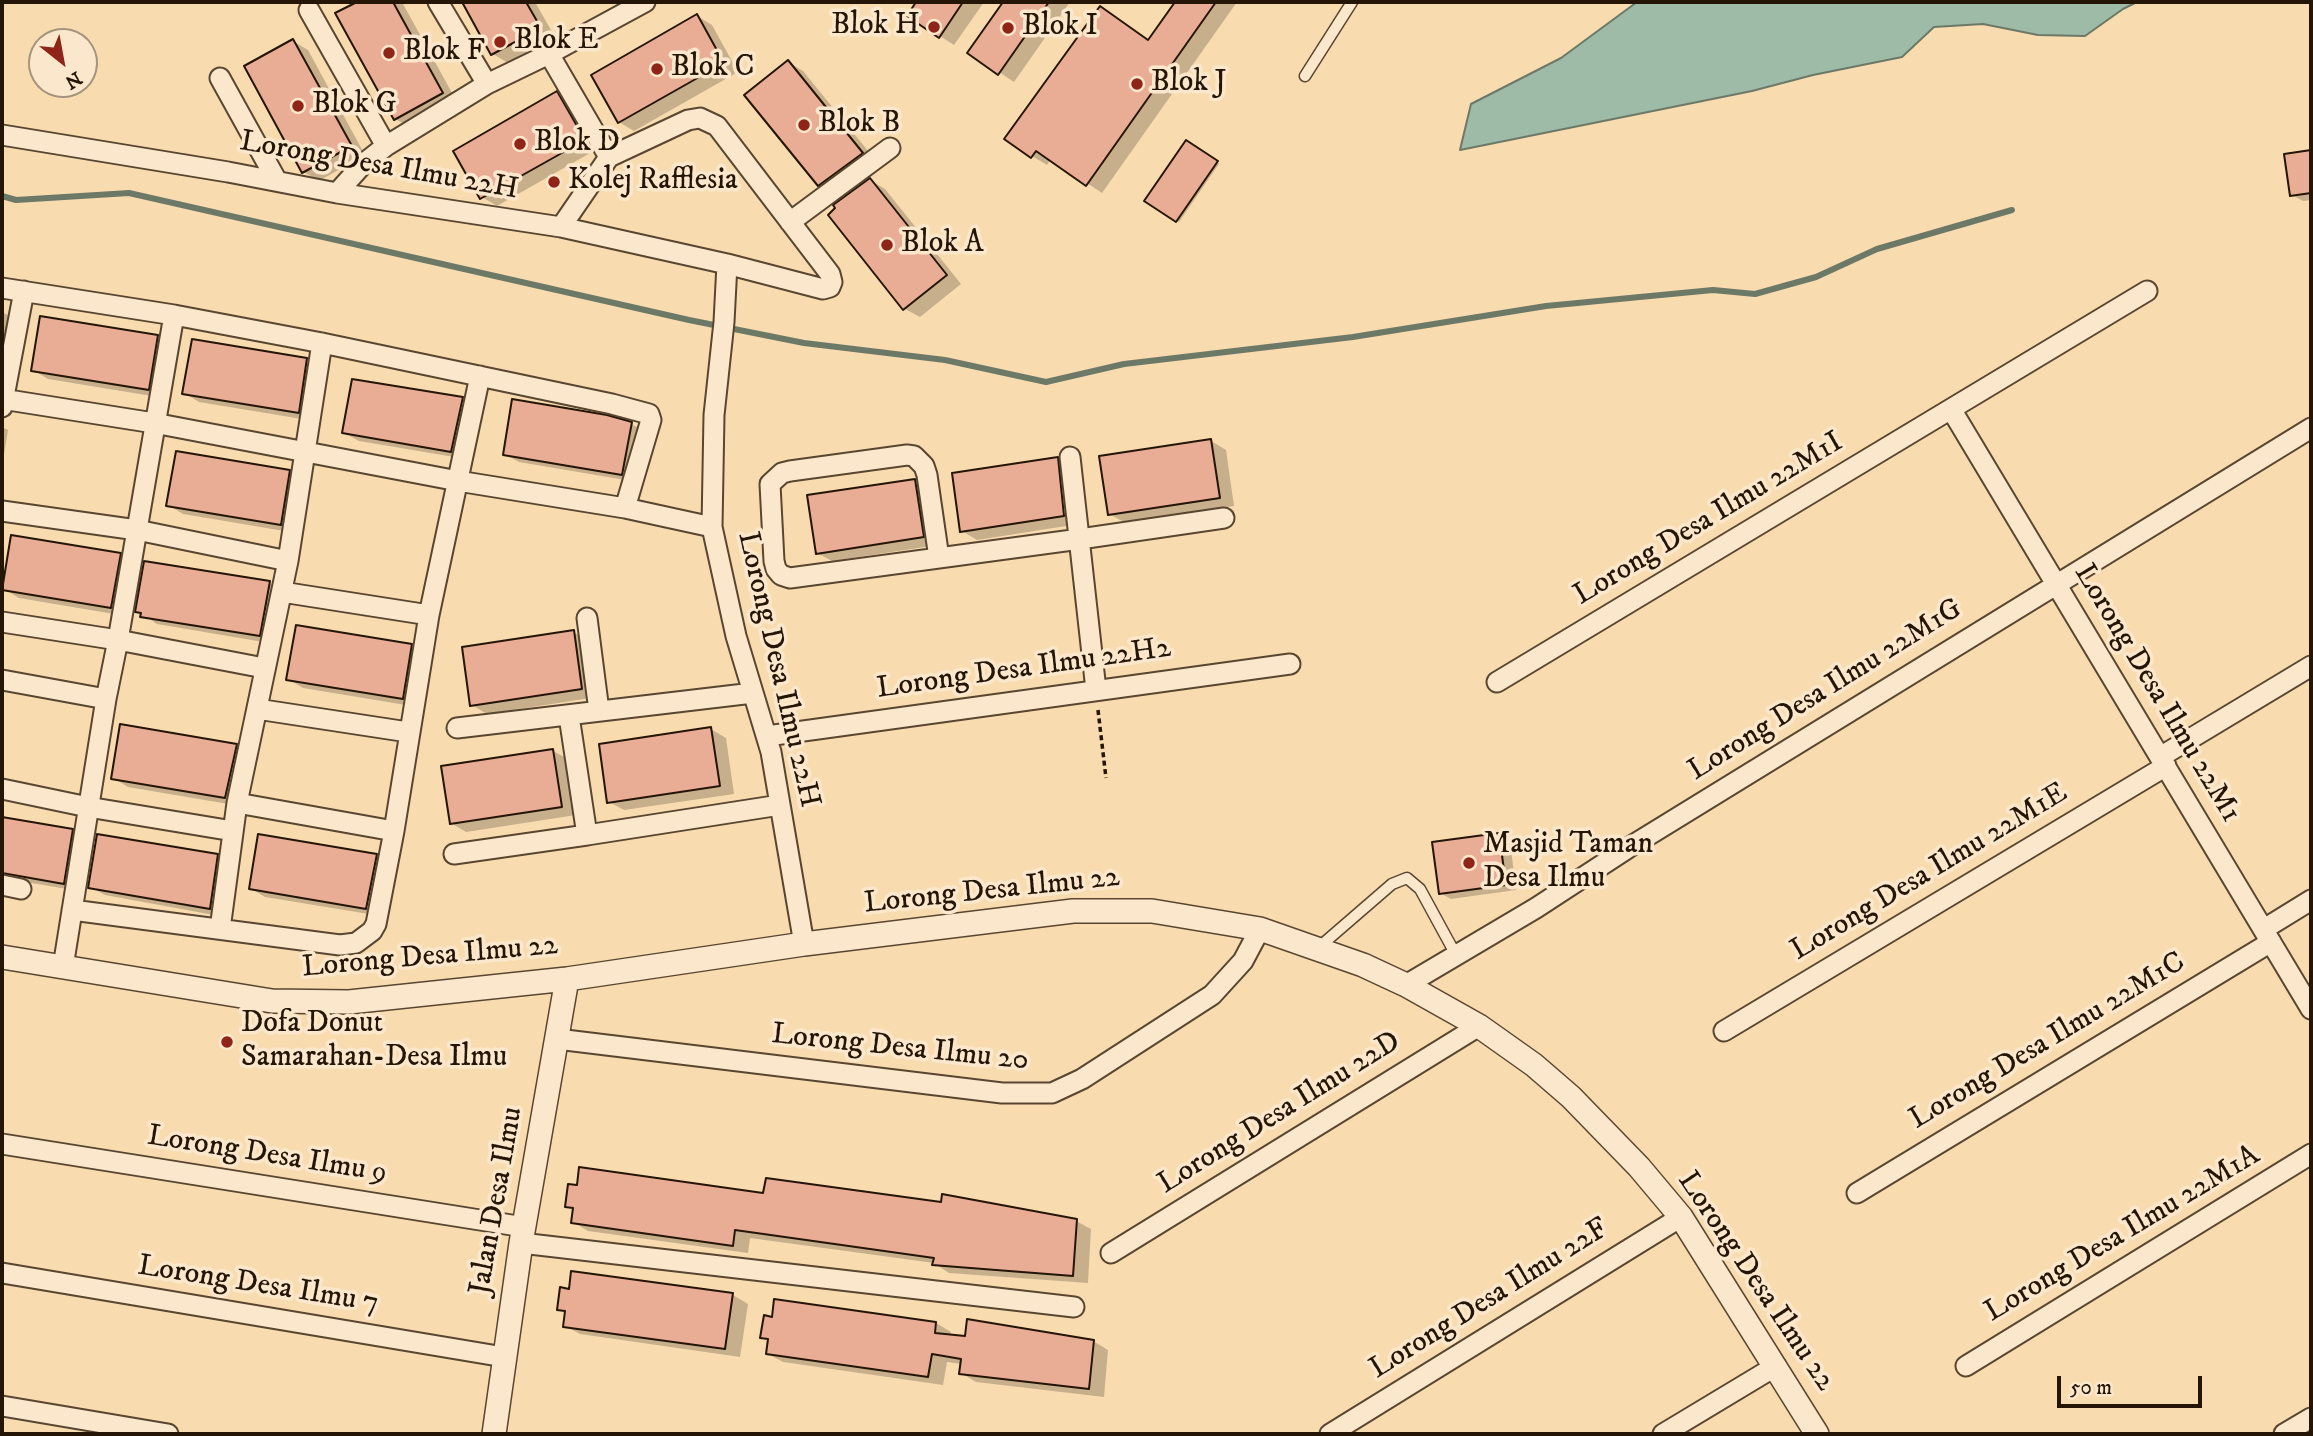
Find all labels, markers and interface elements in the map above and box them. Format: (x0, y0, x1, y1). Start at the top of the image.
place label: Blok H (831, 9, 920, 45)
place label: Blok I (1022, 10, 1098, 46)
marker: Blok H (926, 19, 942, 35)
marker: Blok I (1000, 20, 1016, 36)
place label: Blok E (514, 24, 599, 60)
north arrow (28, 28, 98, 98)
marker: Blok E (492, 34, 508, 50)
place label: Blok F (403, 35, 485, 71)
marker: Blok F (381, 45, 397, 61)
place label: Blok C (671, 51, 754, 87)
marker: Blok C (649, 61, 665, 77)
text: N (60, 66, 86, 94)
place label: Blok J (1151, 66, 1227, 102)
marker: Blok J (1129, 76, 1145, 92)
place label: Blok G (312, 88, 397, 124)
marker: Blok G (290, 98, 306, 114)
place label: Blok B (818, 107, 901, 143)
marker: Blok B (796, 117, 812, 133)
street label: Lorong Desa Ilmu 22H (237, 125, 521, 209)
place label: Blok D (534, 126, 620, 162)
marker: Blok D (512, 136, 528, 152)
place label: Kolej Rafflesia (568, 164, 738, 200)
marker: Kolej Rafflesia (546, 174, 562, 190)
place label: Blok A (901, 227, 984, 263)
marker: Blok A (879, 237, 895, 253)
street label: Lorong Desa Ilmu 22M1I (1568, 425, 1850, 615)
street label: Lorong Desa Ilmu 22H (728, 529, 826, 811)
street label: Lorong Desa Ilmu 22M1 (2065, 558, 2247, 830)
street label: Lorong Desa Ilmu 22M1G (1682, 592, 1970, 790)
street label: Lorong Desa Ilmu 22H2 (875, 632, 1173, 708)
street label: Lorong Desa Ilmu 22M1E (1785, 776, 2075, 970)
place label: Masjid Taman Desa Ilmu (1483, 828, 1653, 898)
marker: Masjid Taman Desa Ilmu (1461, 855, 1477, 871)
street label: Lorong Desa Ilmu 22 (862, 861, 1122, 923)
street label: Lorong Desa Ilmu 22 (301, 929, 559, 987)
street label: Lorong Desa Ilmu 22M1C (1904, 945, 2192, 1139)
place label: Dofa Donut Samarahan-Desa Ilmu (241, 1007, 507, 1078)
street label: Lorong Desa Ilmu 20 (770, 1018, 1030, 1080)
street label: Lorong Desa Ilmu 22D (1152, 1025, 1408, 1203)
marker: Dofa Donut Samarahan-Desa Ilmu (219, 1034, 235, 1050)
street label: Jalan Desa Ilmu (464, 1104, 532, 1298)
street label: Lorong Desa Ilmu 9 (145, 1119, 389, 1193)
street label: Lorong Desa Ilmu 22M1A (1979, 1139, 2267, 1331)
street label: Lorong Desa Ilmu 22 (1668, 1166, 1842, 1398)
street label: Lorong Desa Ilmu 22F (1364, 1212, 1616, 1388)
street label: Lorong Desa Ilmu 7 (135, 1249, 381, 1323)
scale bar (2061, 1362, 2206, 1406)
text: 50 m (2070, 1375, 2112, 1401)

